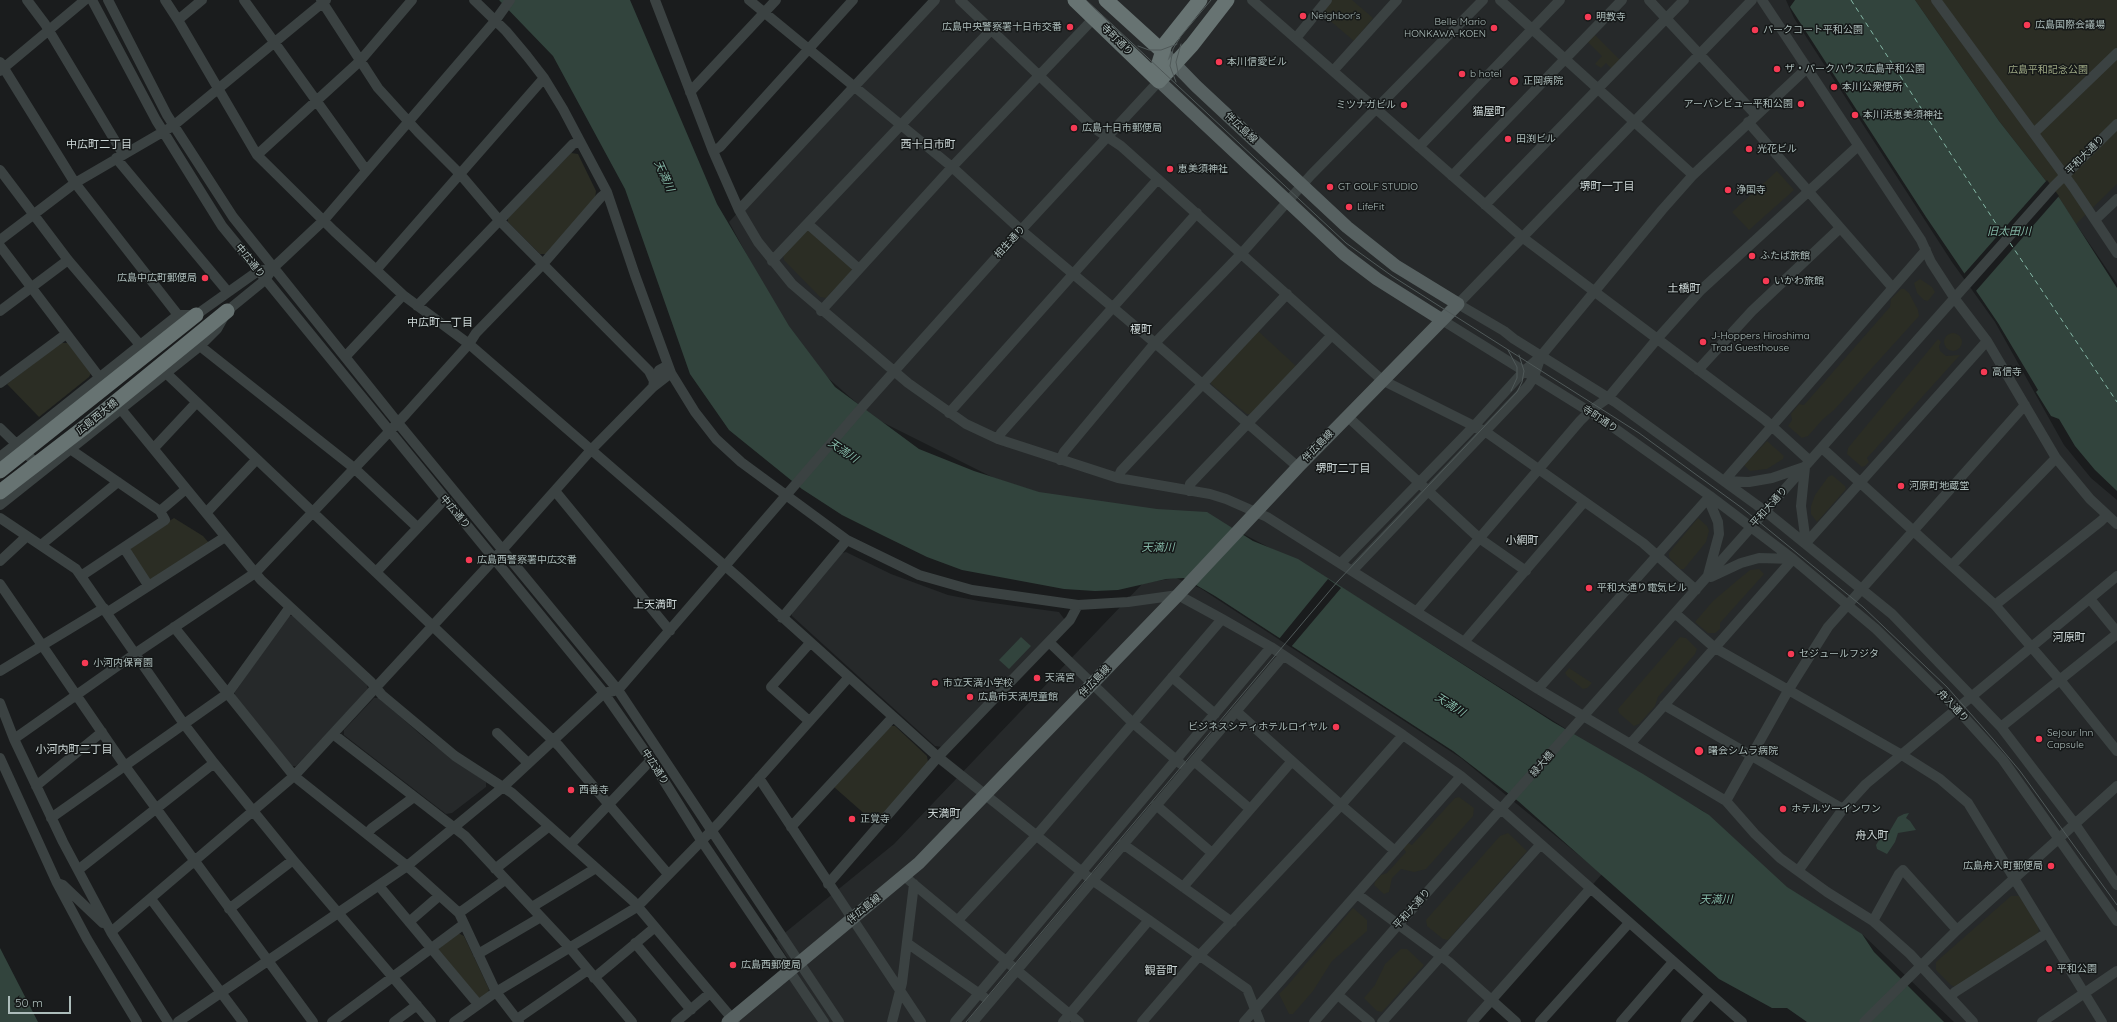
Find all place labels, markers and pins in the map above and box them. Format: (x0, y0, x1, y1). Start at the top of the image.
place label: Neighbor's (1311, 10, 1361, 22)
marker: Neighbor's (1298, 11, 1308, 21)
place label: 明教寺 (1596, 11, 1626, 23)
marker: 明教寺 (1583, 12, 1593, 22)
place label: Belle Mario HONKAWA-KOEN (1404, 16, 1486, 40)
place label: 広島国際会議場 (2035, 19, 2105, 31)
marker: 広島国際会議場 (2022, 20, 2032, 30)
place label: 広島中央警察署十日市交番 (942, 21, 1062, 33)
marker: 広島中央警察署十日市交番 (1065, 22, 1075, 32)
marker: Belle Mario HONKAWA-KOEN (1489, 23, 1499, 33)
place label: パークコート平和公園 (1763, 24, 1863, 36)
marker: パークコート平和公園 (1750, 25, 1760, 35)
place label: 本川信愛ビル (1227, 56, 1287, 68)
marker: 本川信愛ビル (1214, 57, 1224, 67)
place label: ザ・パークハウス広島平和公園 (1785, 63, 1925, 75)
marker: ザ・パークハウス広島平和公園 (1772, 64, 1782, 74)
place label: b hotel (1470, 68, 1502, 80)
marker: b hotel (1457, 69, 1467, 79)
marker: 正岡病院 (1508, 75, 1520, 87)
place label: 正岡病院 (1523, 75, 1563, 87)
place label: 本川公衆便所 (1842, 81, 1902, 93)
marker: 本川公衆便所 (1829, 82, 1839, 92)
place label: アーバンビュー平和公園 (1684, 98, 1793, 110)
place label: ミツナガビル (1336, 99, 1396, 111)
marker: アーバンビュー平和公園 (1796, 99, 1806, 109)
marker: ミツナガビル (1399, 100, 1409, 110)
place label: 本川浜恵美須神社 (1863, 109, 1943, 121)
marker: 本川浜恵美須神社 (1850, 110, 1860, 120)
place label: 広島十日市郵便局 (1082, 122, 1162, 134)
marker: 広島十日市郵便局 (1069, 123, 1079, 133)
place label: 田渕ビル (1516, 133, 1556, 145)
marker: 田渕ビル (1503, 134, 1513, 144)
place label: 光花ビル (1757, 143, 1797, 155)
marker: 光花ビル (1744, 144, 1754, 154)
place label: 恵美須神社 (1178, 163, 1228, 175)
marker: 恵美須神社 (1165, 164, 1175, 174)
place label: GT GOLF STUDIO (1338, 181, 1418, 193)
marker: GT GOLF STUDIO (1325, 182, 1335, 192)
place label: 浄国寺 (1736, 184, 1766, 196)
marker: 浄国寺 (1723, 185, 1733, 195)
place label: LifeFit (1357, 201, 1385, 213)
marker: LifeFit (1344, 202, 1354, 212)
place label: ふたば旅館 (1760, 250, 1810, 262)
marker: ふたば旅館 (1747, 251, 1757, 261)
place label: 広島中広町郵便局 (117, 272, 197, 284)
marker: 広島中広町郵便局 (200, 273, 210, 283)
place label: いかわ旅館 (1774, 275, 1824, 287)
marker: いかわ旅館 (1761, 276, 1771, 286)
place label: J-Hoppers Hiroshima Trad Guesthouse (1711, 330, 1810, 354)
marker: J-Hoppers Hiroshima Trad Guesthouse (1698, 337, 1708, 347)
place label: 高信寺 (1992, 366, 2022, 378)
marker: 高信寺 (1979, 367, 1989, 377)
place label: 河原町地蔵堂 (1909, 480, 1969, 492)
marker: 河原町地蔵堂 (1896, 481, 1906, 491)
place label: 広島西警察署中広交番 (477, 554, 577, 566)
marker: 広島西警察署中広交番 (464, 555, 474, 565)
place label: 平和大通り電気ビル (1597, 582, 1687, 594)
marker: 平和大通り電気ビル (1584, 583, 1594, 593)
place label: セジュールフジタ (1799, 648, 1879, 660)
marker: セジュールフジタ (1786, 649, 1796, 659)
place label: 小河内保育園 (93, 657, 153, 669)
marker: 小河内保育園 (80, 658, 90, 668)
place label: 天満宮 (1045, 672, 1075, 684)
marker: 天満宮 (1032, 673, 1042, 683)
place label: 市立天満小学校 (943, 677, 1013, 689)
marker: 市立天満小学校 (930, 678, 940, 688)
place label: 広島市天満児童館 (978, 691, 1058, 703)
marker: 広島市天満児童館 (965, 692, 975, 702)
place label: ビジネスシティホテルロイヤル (1188, 721, 1328, 733)
marker: ビジネスシティホテルロイヤル (1331, 722, 1341, 732)
place label: Sejour Inn Capsule (2047, 727, 2093, 750)
marker: Sejour Inn Capsule (2034, 734, 2044, 744)
marker: 曙会シムラ病院 (1693, 745, 1705, 757)
place label: 曙会シムラ病院 (1708, 745, 1778, 757)
place label: 西善寺 (579, 784, 609, 796)
marker: 西善寺 (566, 785, 576, 795)
place label: ホテルツーインワン (1791, 803, 1881, 815)
marker: ホテルツーインワン (1778, 804, 1788, 814)
place label: 正覚寺 (860, 813, 890, 825)
marker: 正覚寺 (847, 814, 857, 824)
place label: 広島舟入町郵便局 (1963, 860, 2043, 872)
marker: 広島舟入町郵便局 (2046, 861, 2056, 871)
place label: 広島西郵便局 (741, 959, 801, 971)
marker: 広島西郵便局 (728, 960, 738, 970)
place label: 平和公園 (2057, 963, 2097, 975)
marker: 平和公園 (2044, 964, 2054, 974)

